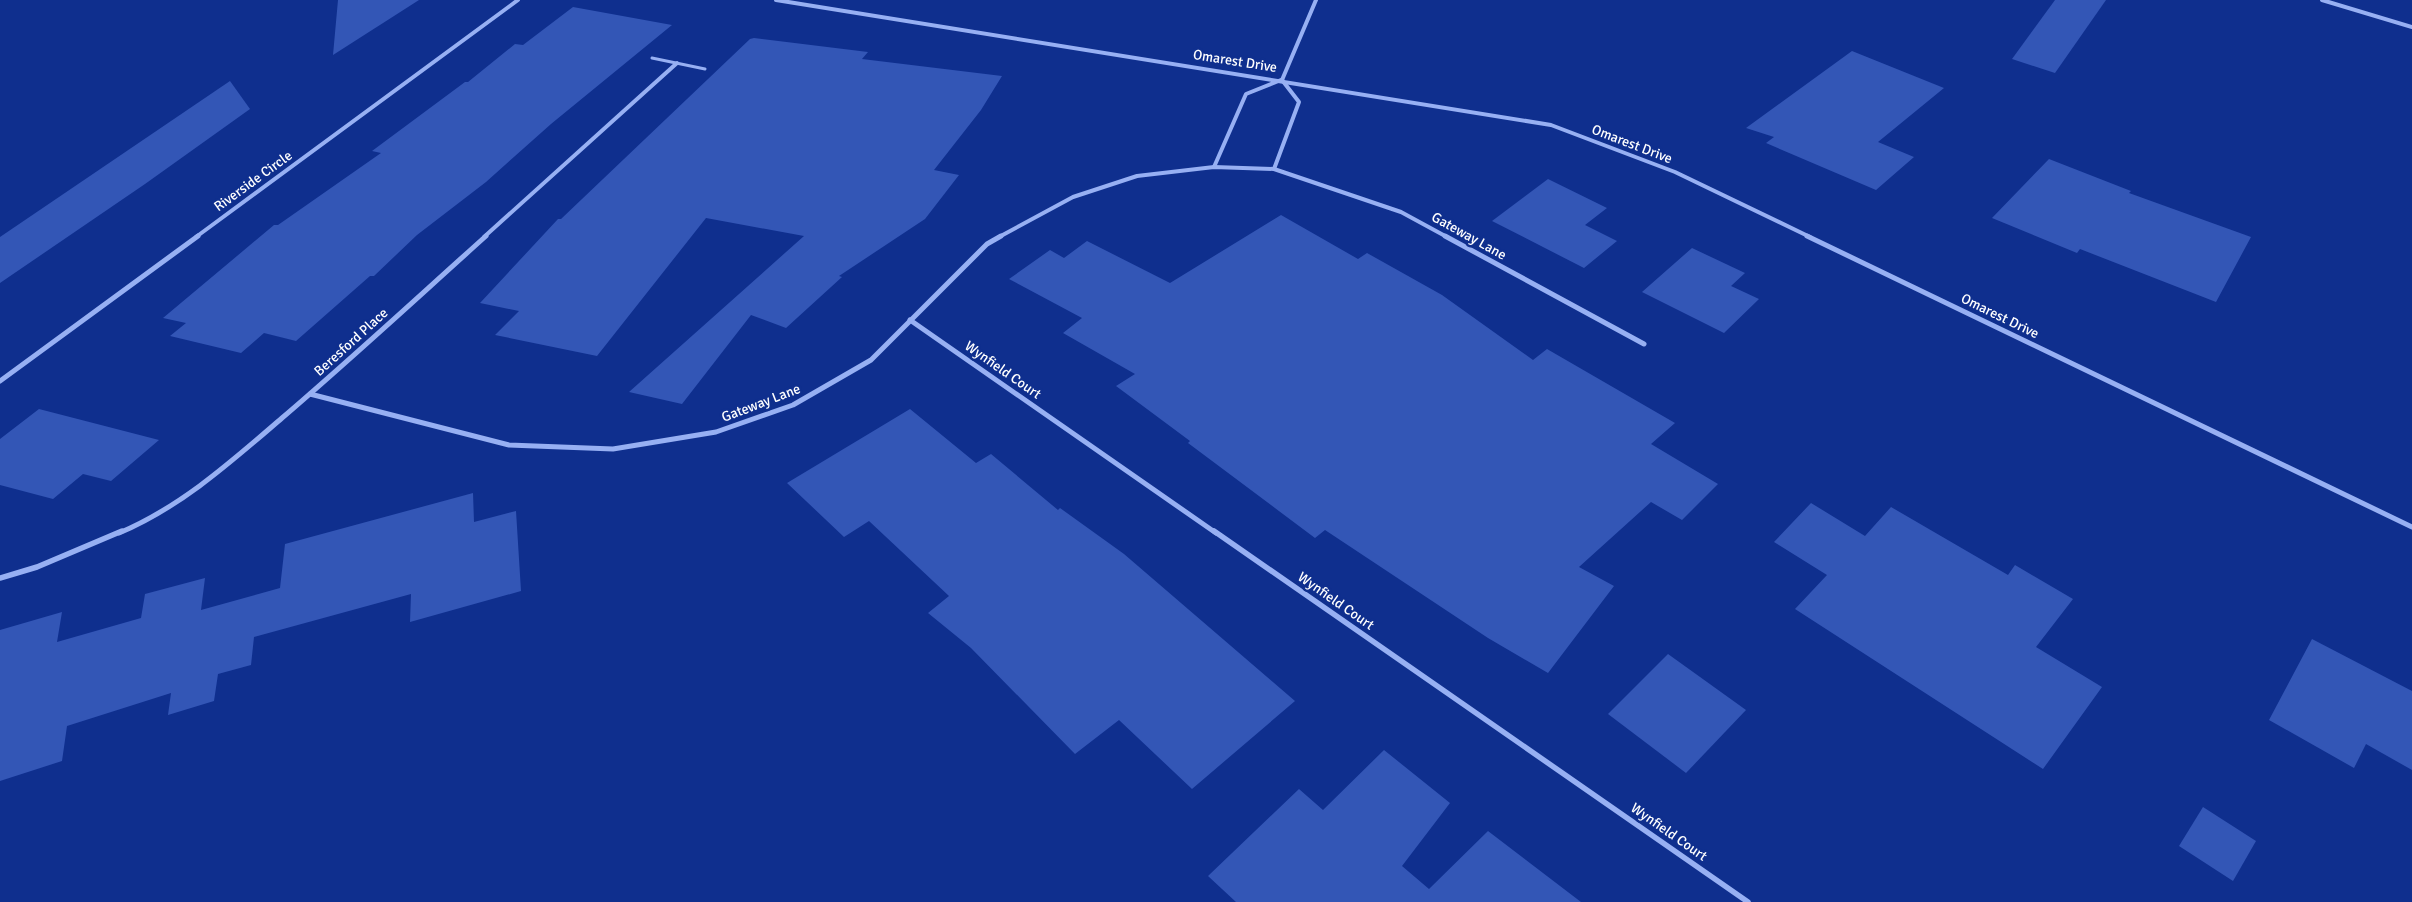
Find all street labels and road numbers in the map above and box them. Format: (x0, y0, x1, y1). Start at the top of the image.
street label: Omarest Drive (1192, 46, 1278, 76)
street label: Omarest Drive (1589, 121, 1675, 167)
street label: Riverside Circle (211, 147, 295, 215)
street label: Gateway Lane (1429, 208, 1509, 264)
street label: Omarest Drive (1958, 290, 2042, 342)
street label: Beresford Place (311, 304, 391, 380)
street label: Wynfield Court (962, 337, 1045, 403)
street label: Gateway Lane (719, 380, 803, 426)
street label: Wynfield Court (1295, 568, 1378, 634)
street label: Wynfield Court (1628, 799, 1711, 865)

